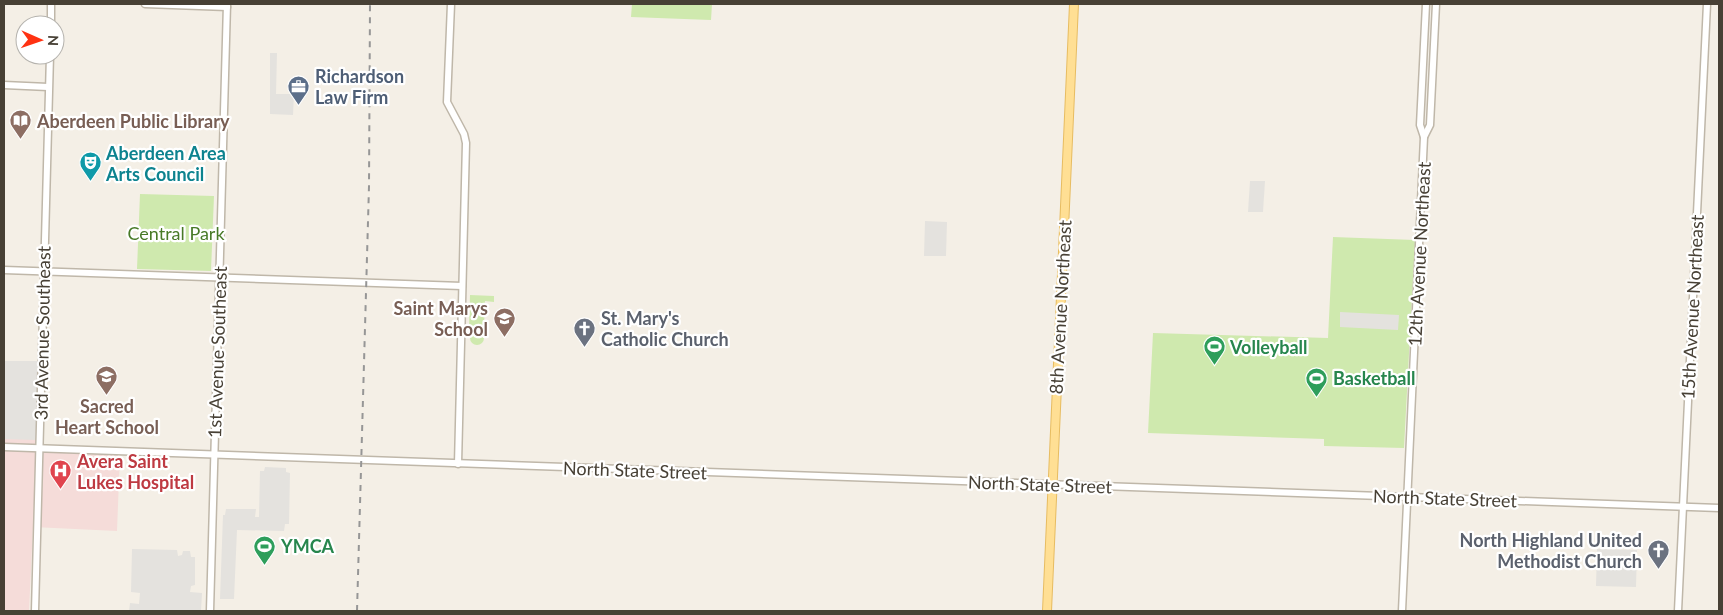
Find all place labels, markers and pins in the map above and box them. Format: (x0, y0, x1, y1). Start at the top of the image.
place label: Richardson Law Firm (315, 65, 404, 108)
office icon: Richardson Law Firm (287, 74, 311, 105)
library icon: Aberdeen Public Library (9, 109, 33, 140)
place label: Aberdeen Public Library (36, 110, 230, 132)
place label: Aberdeen Area Arts Council (105, 142, 226, 185)
theatre icon: Aberdeen Area Arts Council (78, 151, 102, 182)
place label: Saint Marys School (394, 297, 488, 340)
school or university icon: Saint Marys School (492, 306, 516, 337)
place label: St. Mary's Catholic Church (601, 307, 729, 350)
church icon: St. Mary's Catholic Church (573, 316, 597, 347)
sports icon: Volleyball (1202, 335, 1226, 366)
place label: Volleyball (1229, 336, 1308, 358)
school or university icon: Sacred Heart School (95, 364, 119, 395)
sports icon: Basketball (1305, 366, 1329, 397)
place label: Basketball (1333, 367, 1415, 389)
place label: Sacred Heart School (55, 395, 159, 438)
place label: Avera Saint Lukes Hospital (76, 450, 194, 493)
hospital icon: Avera Saint Lukes Hospital (49, 459, 73, 490)
place label: North Highland United Methodist Church (1460, 529, 1642, 572)
sports icon: YMCA (253, 534, 277, 565)
place label: YMCA (280, 535, 335, 557)
church icon: North Highland United Methodist Church (1646, 538, 1670, 569)

